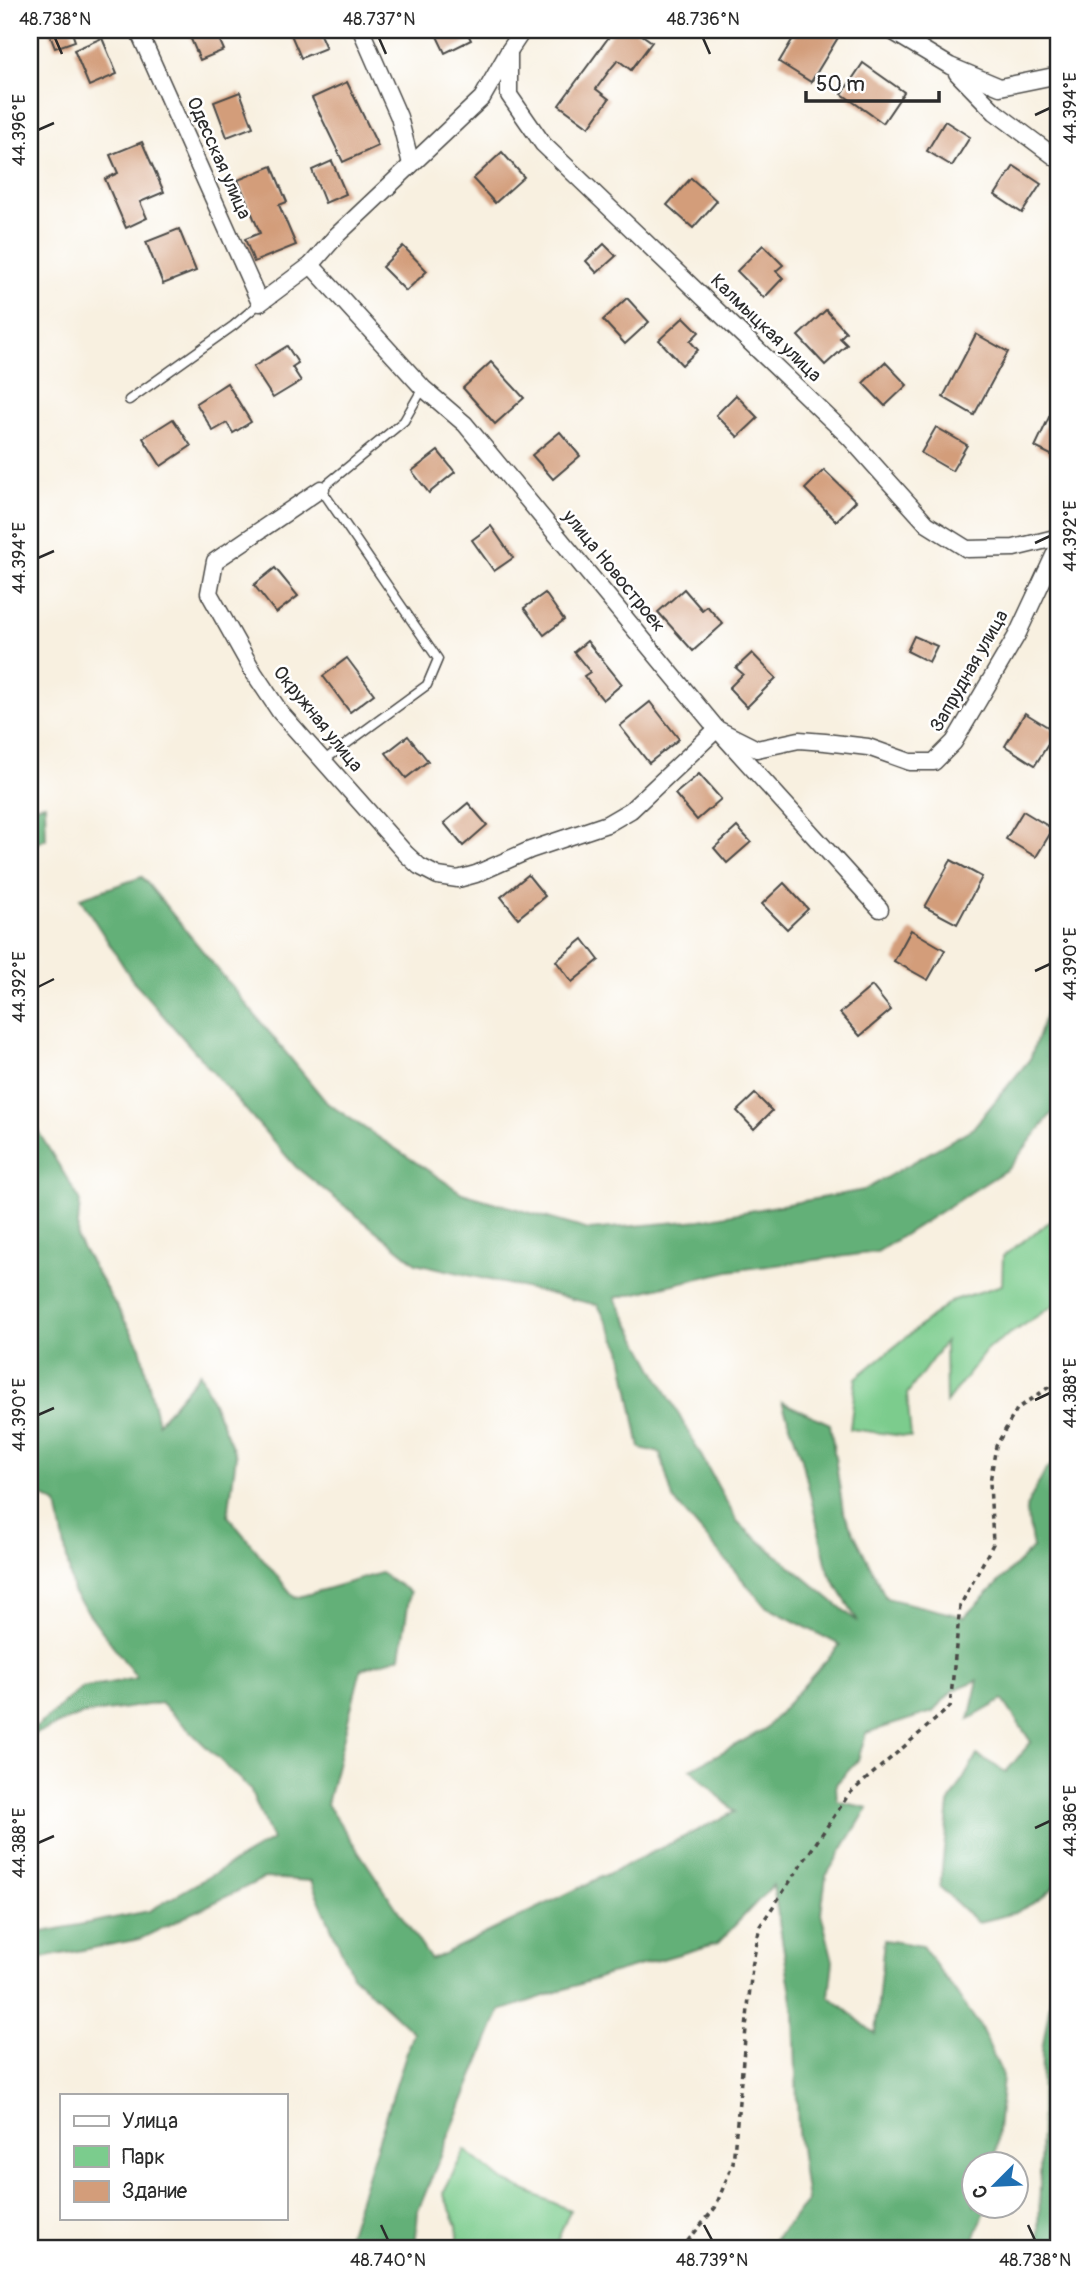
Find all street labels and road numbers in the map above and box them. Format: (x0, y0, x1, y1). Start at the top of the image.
street label: Одесская улица (181, 93, 257, 223)
street label: Калмыцкая улица (705, 269, 827, 387)
street label: улица Новостроек (557, 504, 671, 637)
street label: Запрудная улица (924, 606, 1014, 736)
street label: Окружная улица (268, 661, 368, 777)

